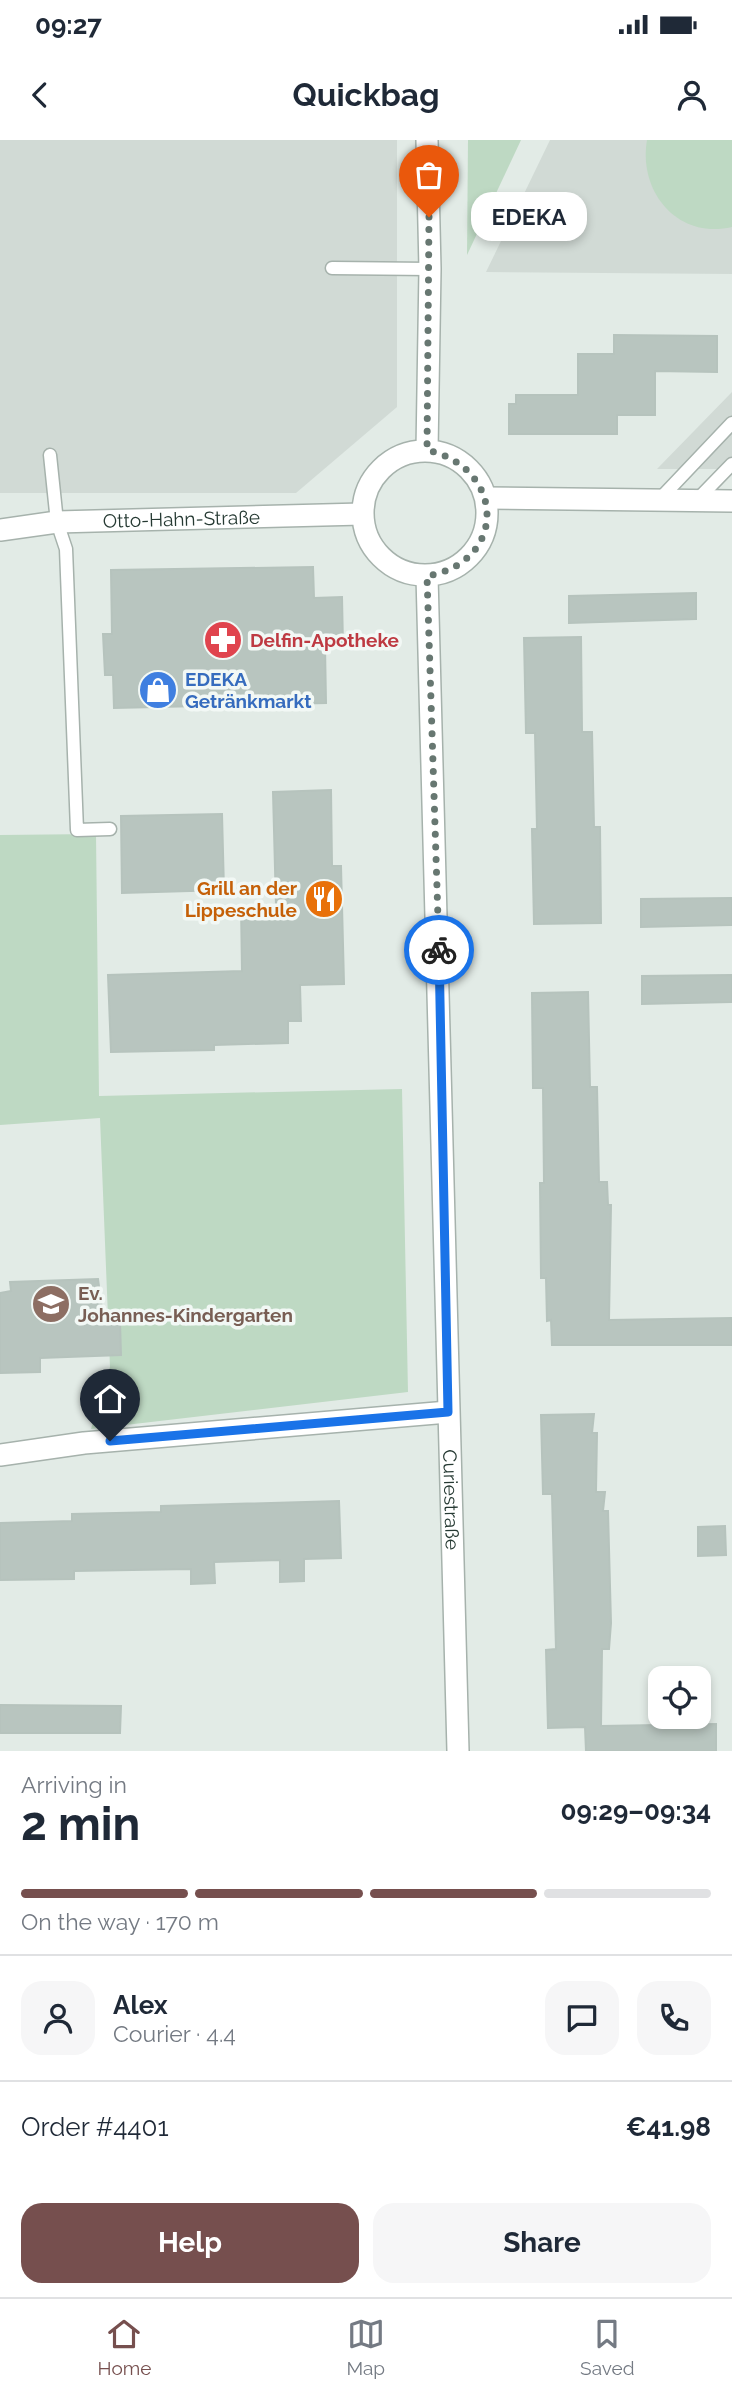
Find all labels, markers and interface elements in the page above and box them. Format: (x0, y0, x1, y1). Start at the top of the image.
text: 09:27 (35, 10, 102, 40)
icon: back (21, 76, 59, 114)
text: Quickbag (293, 76, 439, 113)
icon: person (673, 76, 711, 114)
pin (399, 145, 459, 217)
icon: bag (410, 156, 448, 194)
callout: EDEKA (471, 192, 586, 242)
text: EDEKA (492, 203, 566, 230)
street label: Otto-Hahn-Straße (103, 506, 260, 532)
pharmacy icon: Delfin-Apotheke (202, 619, 244, 661)
place label: Delfin-Apotheke (250, 629, 399, 651)
place label: EDEKA Getränkmarkt (185, 668, 312, 712)
shop icon: EDEKA Getränkmarkt (137, 669, 179, 711)
place label: Grill an der Lippeschule (185, 877, 298, 921)
restaurant icon: Grill an der Lippeschule (303, 878, 345, 920)
courier (404, 915, 474, 985)
icon: bike (420, 931, 458, 969)
place label: Ev. Johannes-Kindergarten (78, 1282, 293, 1326)
school or university icon: Ev. Johannes-Kindergarten (30, 1283, 72, 1325)
pin (80, 1369, 140, 1441)
icon: home (91, 1380, 129, 1418)
street label: Curiestraße (439, 1449, 464, 1550)
map controls (648, 1666, 711, 1729)
button: locate (648, 1666, 711, 1729)
text: Arriving in (21, 1771, 127, 1798)
text: 09:29–09:34 (561, 1796, 711, 1826)
text: 2 min (21, 1797, 140, 1851)
text: On the way · 170 m (21, 1908, 219, 1935)
button: person (21, 1981, 95, 2055)
button: chat (545, 1981, 619, 2055)
button: phone (637, 1981, 711, 2055)
text: Alex (113, 1990, 168, 2020)
text: Courier · 4.4 (113, 2020, 236, 2047)
text: Order #4401 (21, 2112, 169, 2142)
text: €41.98 (626, 2112, 711, 2142)
button: Help (21, 2203, 359, 2283)
button: Share (373, 2203, 711, 2283)
tab: Home (98, 2315, 151, 2379)
tab: Map (346, 2315, 385, 2379)
tab: Saved (580, 2315, 634, 2379)

